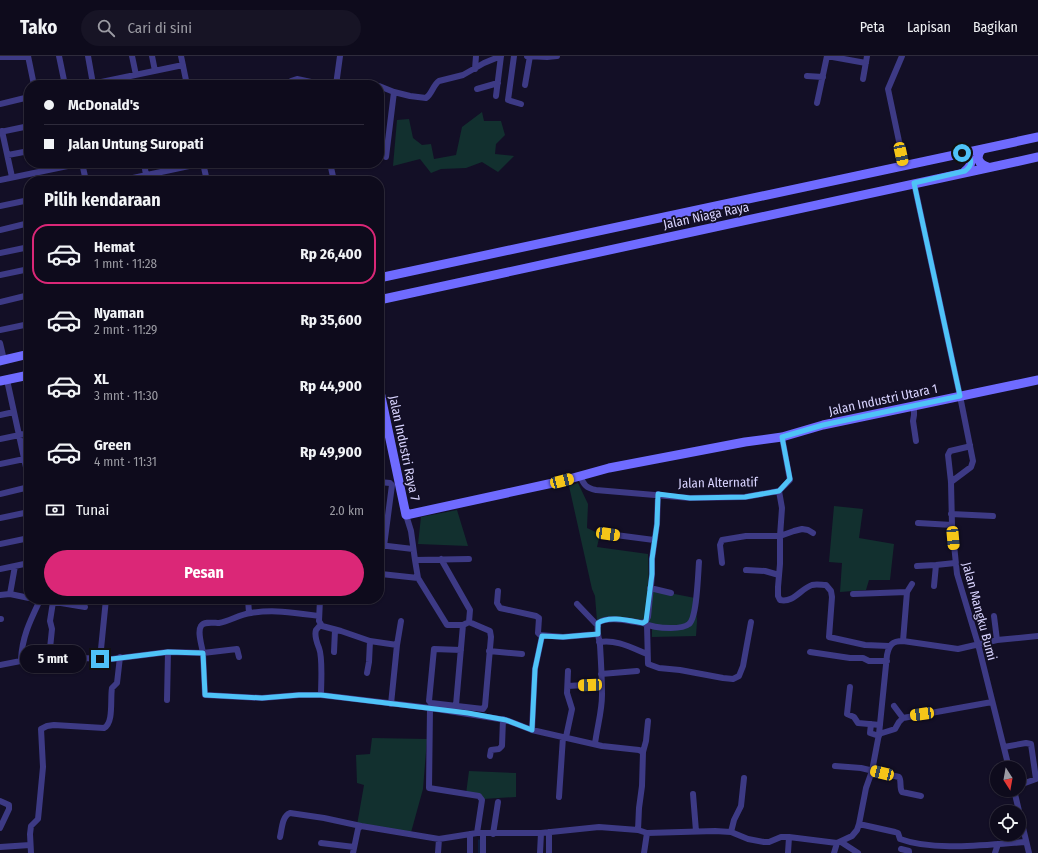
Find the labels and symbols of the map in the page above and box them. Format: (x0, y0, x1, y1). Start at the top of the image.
car (893, 141, 909, 167)
route start (953, 144, 971, 162)
street label: Jalan Niaga Raya (662, 199, 750, 232)
street label: Jalan Industri Utara 1 (827, 381, 939, 418)
street label: Jalan Industri Raya 7 (386, 394, 423, 502)
car (549, 472, 575, 490)
street label: Jalan Alternatif (678, 474, 759, 491)
car (595, 526, 621, 542)
car (946, 526, 960, 550)
street label: Jalan Mangku Bumi (959, 560, 1000, 662)
callout: 5 mnt (20, 645, 86, 673)
route end (91, 650, 109, 668)
car (578, 679, 602, 691)
car (909, 706, 935, 722)
north arrow (990, 761, 1026, 797)
car (869, 764, 895, 782)

